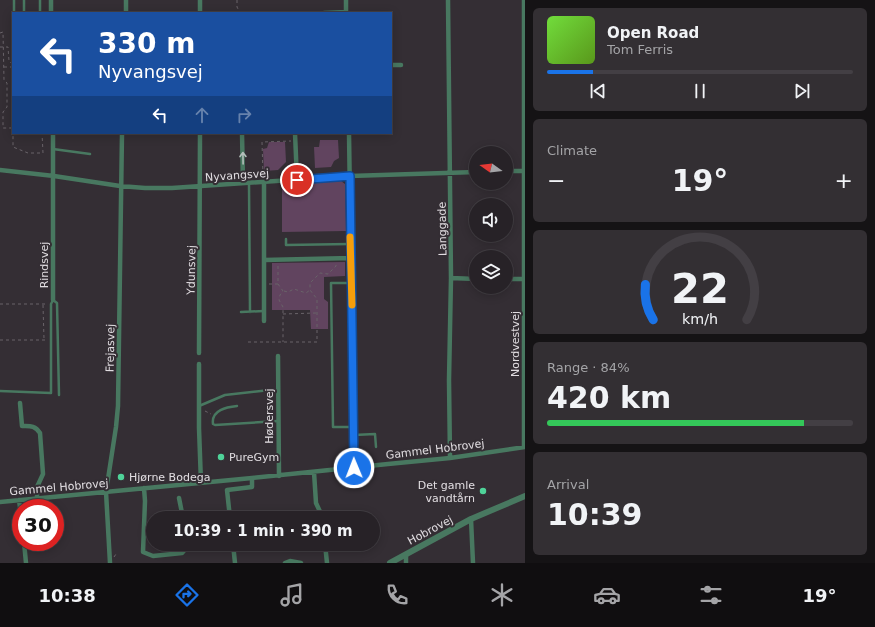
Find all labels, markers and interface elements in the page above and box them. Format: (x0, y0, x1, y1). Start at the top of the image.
text: Open Road (607, 24, 699, 42)
text: 330 m (98, 27, 195, 60)
icon: left (32, 28, 84, 80)
text: Tom Ferris (607, 42, 673, 57)
text: Nyvangsvej (98, 61, 203, 82)
icon: previous (587, 80, 609, 102)
icon: pause (689, 80, 711, 102)
icon: next (791, 80, 813, 102)
icon: left (149, 104, 171, 126)
icon: ahead (191, 104, 213, 126)
icon: right (233, 104, 255, 126)
text: Climate (547, 143, 597, 158)
north arrow (469, 146, 513, 190)
map controls (469, 146, 513, 294)
one-way arrow (239, 152, 247, 165)
pin (280, 163, 314, 197)
text: 19° (672, 163, 728, 198)
street label: Nyvangsvej (205, 167, 269, 184)
text: − (547, 168, 565, 193)
text: + (835, 168, 853, 193)
icon: arrive (286, 169, 308, 191)
button: sound (469, 198, 513, 242)
street label: Langgade (436, 202, 449, 256)
street label: Rindsvej (38, 242, 51, 288)
street label: Ydunsvej (185, 245, 198, 296)
button: layers (469, 250, 513, 294)
text: 22 (671, 263, 729, 312)
text: km/h (682, 310, 718, 326)
street label: Nordvestvej (509, 311, 522, 377)
street label: Frejasvej (104, 324, 117, 372)
text: Range · 84% (547, 360, 630, 375)
text: 420 km (547, 380, 671, 415)
street label: Hødersvej (263, 388, 276, 444)
street label: Gammel Hobrovej (385, 437, 485, 462)
position arrow (333, 447, 375, 489)
place label: PureGym (229, 451, 279, 464)
marker: PureGym (216, 452, 226, 462)
place label: Hjørne Bodega (129, 471, 210, 484)
marker: Hjørne Bodega (116, 472, 126, 482)
street label: Gammel Hobrovej (9, 477, 109, 498)
text: Arrival (547, 477, 589, 492)
place label: Det gamle vandtårn (418, 479, 475, 505)
marker: Det gamle vandtårn (478, 486, 488, 496)
text: 10:39 (547, 497, 643, 532)
speed limit sign: 30 (12, 499, 64, 551)
street label: Hobrovej (405, 513, 455, 548)
text: 10:39 · 1 min · 390 m (173, 522, 353, 540)
icon: directions (173, 581, 201, 609)
icon: music (278, 581, 306, 609)
icon: phone (383, 581, 411, 609)
icon: climate (488, 581, 516, 609)
icon: car (593, 581, 621, 609)
icon: filters (697, 581, 725, 609)
text: 10:38 (38, 585, 96, 606)
text: 19° (802, 585, 837, 606)

